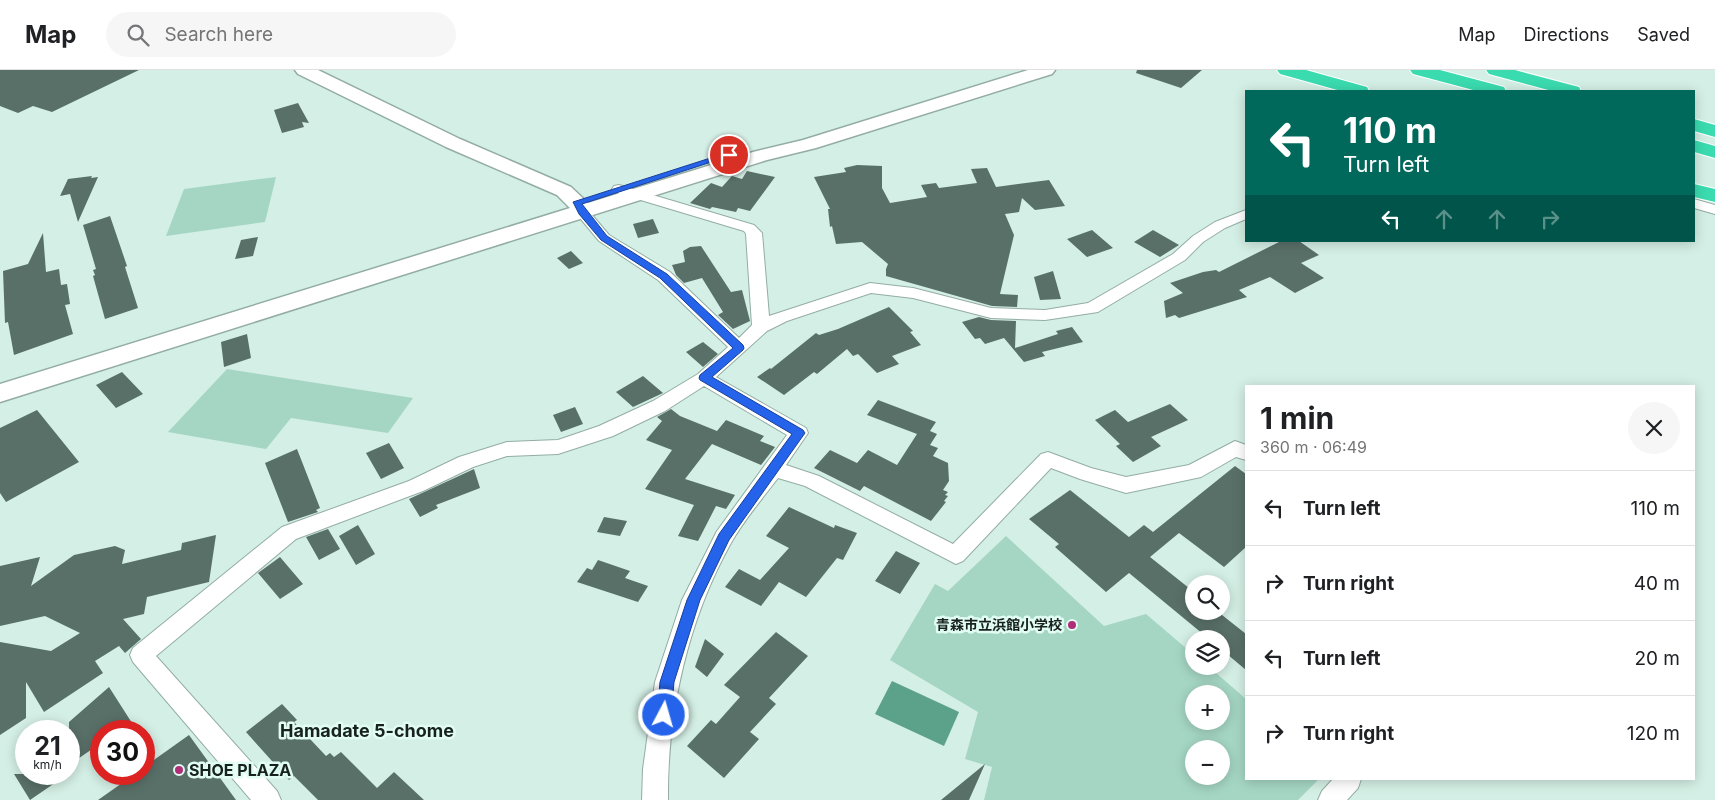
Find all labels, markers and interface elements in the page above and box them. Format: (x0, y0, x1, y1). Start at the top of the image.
search box (106, 12, 456, 57)
text: Map (25, 20, 76, 49)
icon: search (124, 21, 152, 49)
text: Search here (164, 23, 273, 46)
text: Map (1458, 24, 1496, 45)
text: Directions (1524, 24, 1609, 45)
text: Saved (1637, 24, 1690, 45)
text: 110 m (1343, 109, 1437, 151)
icon: left (1260, 110, 1325, 175)
pin (708, 134, 750, 176)
icon: arrive (715, 141, 743, 169)
text: Turn left (1343, 151, 1429, 177)
icon: left (1377, 205, 1405, 233)
icon: ahead (1430, 205, 1458, 233)
icon: ahead (1483, 205, 1511, 233)
icon: right (1536, 205, 1564, 233)
text: 1 min (1260, 400, 1334, 436)
button: close (1628, 402, 1680, 454)
text: 360 m · 06:49 (1260, 437, 1367, 457)
icon: left (1260, 494, 1288, 522)
text: Turn left (1303, 497, 1381, 520)
text: 110 m (1631, 497, 1680, 520)
icon: right (1260, 569, 1288, 597)
text: Turn right (1303, 572, 1394, 595)
text: 40 m (1634, 572, 1680, 595)
map controls (1185, 575, 1230, 785)
button: search (1185, 575, 1230, 620)
place label: 青森市立浜館小学校 (936, 616, 1062, 633)
marker: 青森市立浜館小学校 (1066, 619, 1078, 631)
button: layers (1185, 630, 1230, 675)
icon: left (1260, 644, 1288, 672)
text: Turn left (1303, 647, 1381, 670)
text: 20 m (1634, 647, 1680, 670)
button: + (1185, 685, 1230, 730)
position arrow (637, 688, 689, 740)
icon: right (1260, 719, 1288, 747)
speed limit sign: 30 (90, 720, 155, 785)
district label: Hamadate 5-chome (280, 720, 454, 741)
text: Turn right (1303, 722, 1394, 745)
text: 120 m (1627, 722, 1680, 745)
text: 21 (34, 731, 61, 761)
button: − (1185, 740, 1230, 785)
text: km/h (33, 757, 62, 772)
place label: SHOE PLAZA (189, 760, 291, 780)
marker: SHOE PLAZA (173, 764, 185, 776)

